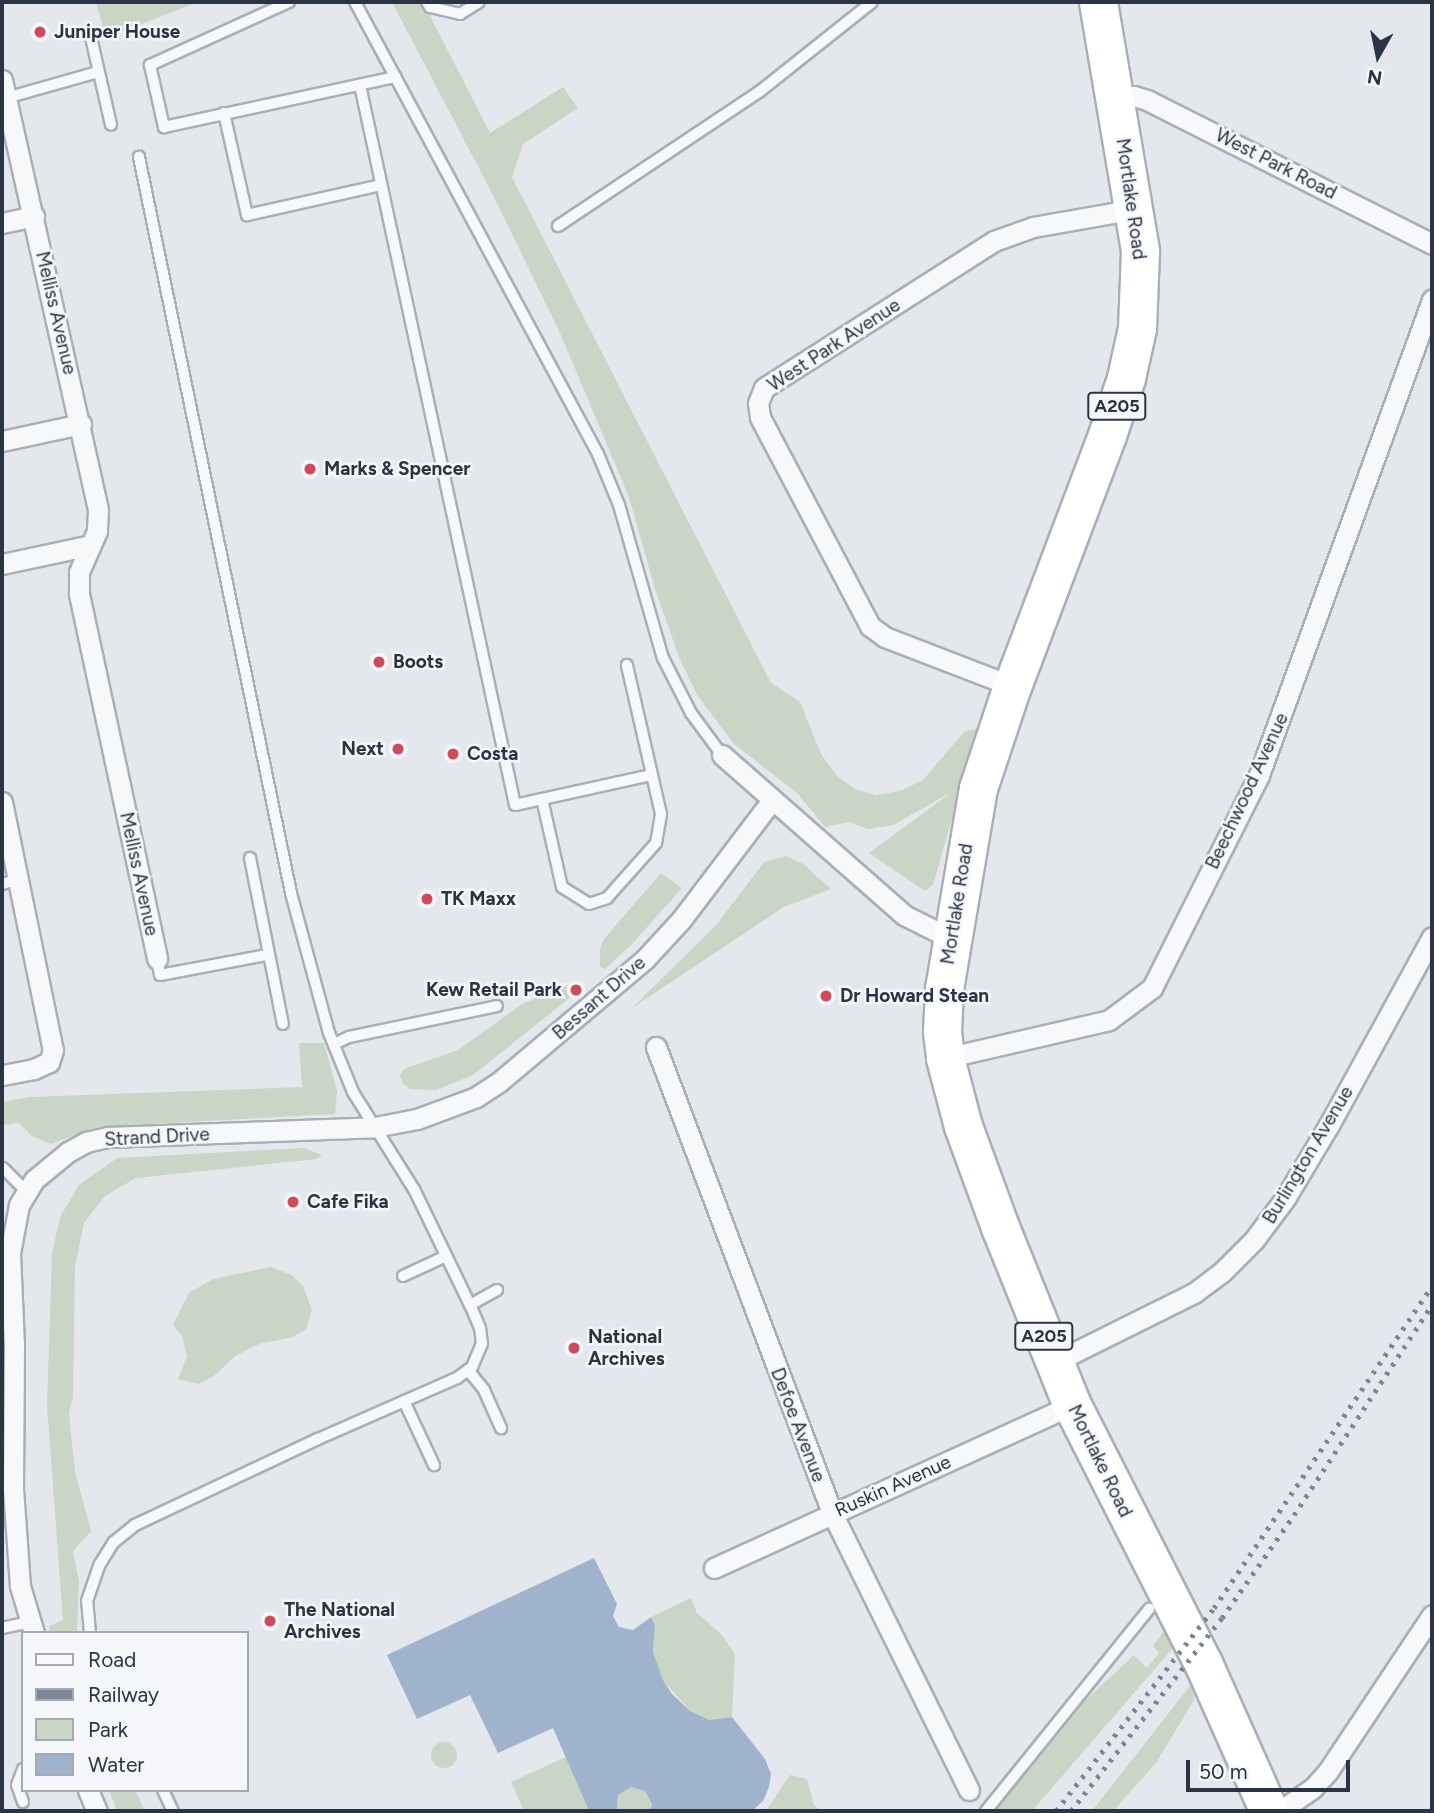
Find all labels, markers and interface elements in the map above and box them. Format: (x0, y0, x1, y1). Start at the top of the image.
place label: Juniper House (54, 21, 180, 43)
north arrow (1343, 21, 1413, 91)
marker: Juniper House (32, 24, 48, 40)
text: N (1366, 65, 1384, 90)
street label: West Park Road (1212, 124, 1340, 204)
street label: Mortlake Road (1111, 137, 1151, 261)
street label: Melliss Avenue (31, 249, 81, 377)
street label: West Park Avenue (763, 294, 905, 396)
road number: A205 (1087, 392, 1147, 420)
place label: Marks & Spencer (324, 458, 470, 480)
marker: Marks & Spencer (302, 461, 318, 477)
place label: Boots (393, 651, 443, 673)
marker: Boots (371, 654, 387, 670)
street label: Beechwood Avenue (1201, 709, 1293, 873)
place label: Next (341, 738, 384, 760)
marker: Next (390, 741, 406, 757)
place label: Costa (467, 743, 518, 765)
marker: Costa (445, 746, 461, 762)
street label: Melliss Avenue (115, 810, 163, 938)
street label: Mortlake Road (936, 842, 978, 966)
place label: TK Maxx (441, 888, 516, 910)
marker: TK Maxx (419, 891, 435, 907)
street label: Bessant Drive (548, 951, 650, 1045)
place label: Kew Retail Park (426, 979, 562, 1001)
marker: Kew Retail Park (568, 982, 584, 998)
place label: Dr Howard Stean (840, 985, 989, 1007)
marker: Dr Howard Stean (818, 988, 834, 1004)
street label: Burlington Avenue (1258, 1082, 1358, 1228)
street label: Strand Drive (104, 1123, 210, 1151)
place label: Cafe Fika (307, 1191, 389, 1213)
marker: Cafe Fika (285, 1194, 301, 1210)
road number: A205 (1014, 1322, 1074, 1350)
place label: National Archives (588, 1326, 665, 1370)
marker: National Archives (566, 1340, 582, 1356)
street label: Defoe Avenue (766, 1365, 830, 1485)
street label: Mortlake Road (1063, 1401, 1137, 1521)
street label: Ruskin Avenue (831, 1450, 955, 1522)
place label: The National Archives (284, 1599, 395, 1643)
marker: The National Archives (262, 1613, 278, 1629)
legend (21, 1631, 248, 1792)
text: Road (88, 1647, 136, 1672)
text: Railway (88, 1682, 159, 1707)
text: Park (88, 1717, 128, 1742)
scale bar (1189, 1746, 1354, 1790)
text: Water (88, 1752, 144, 1777)
text: 50 m (1199, 1759, 1248, 1784)

